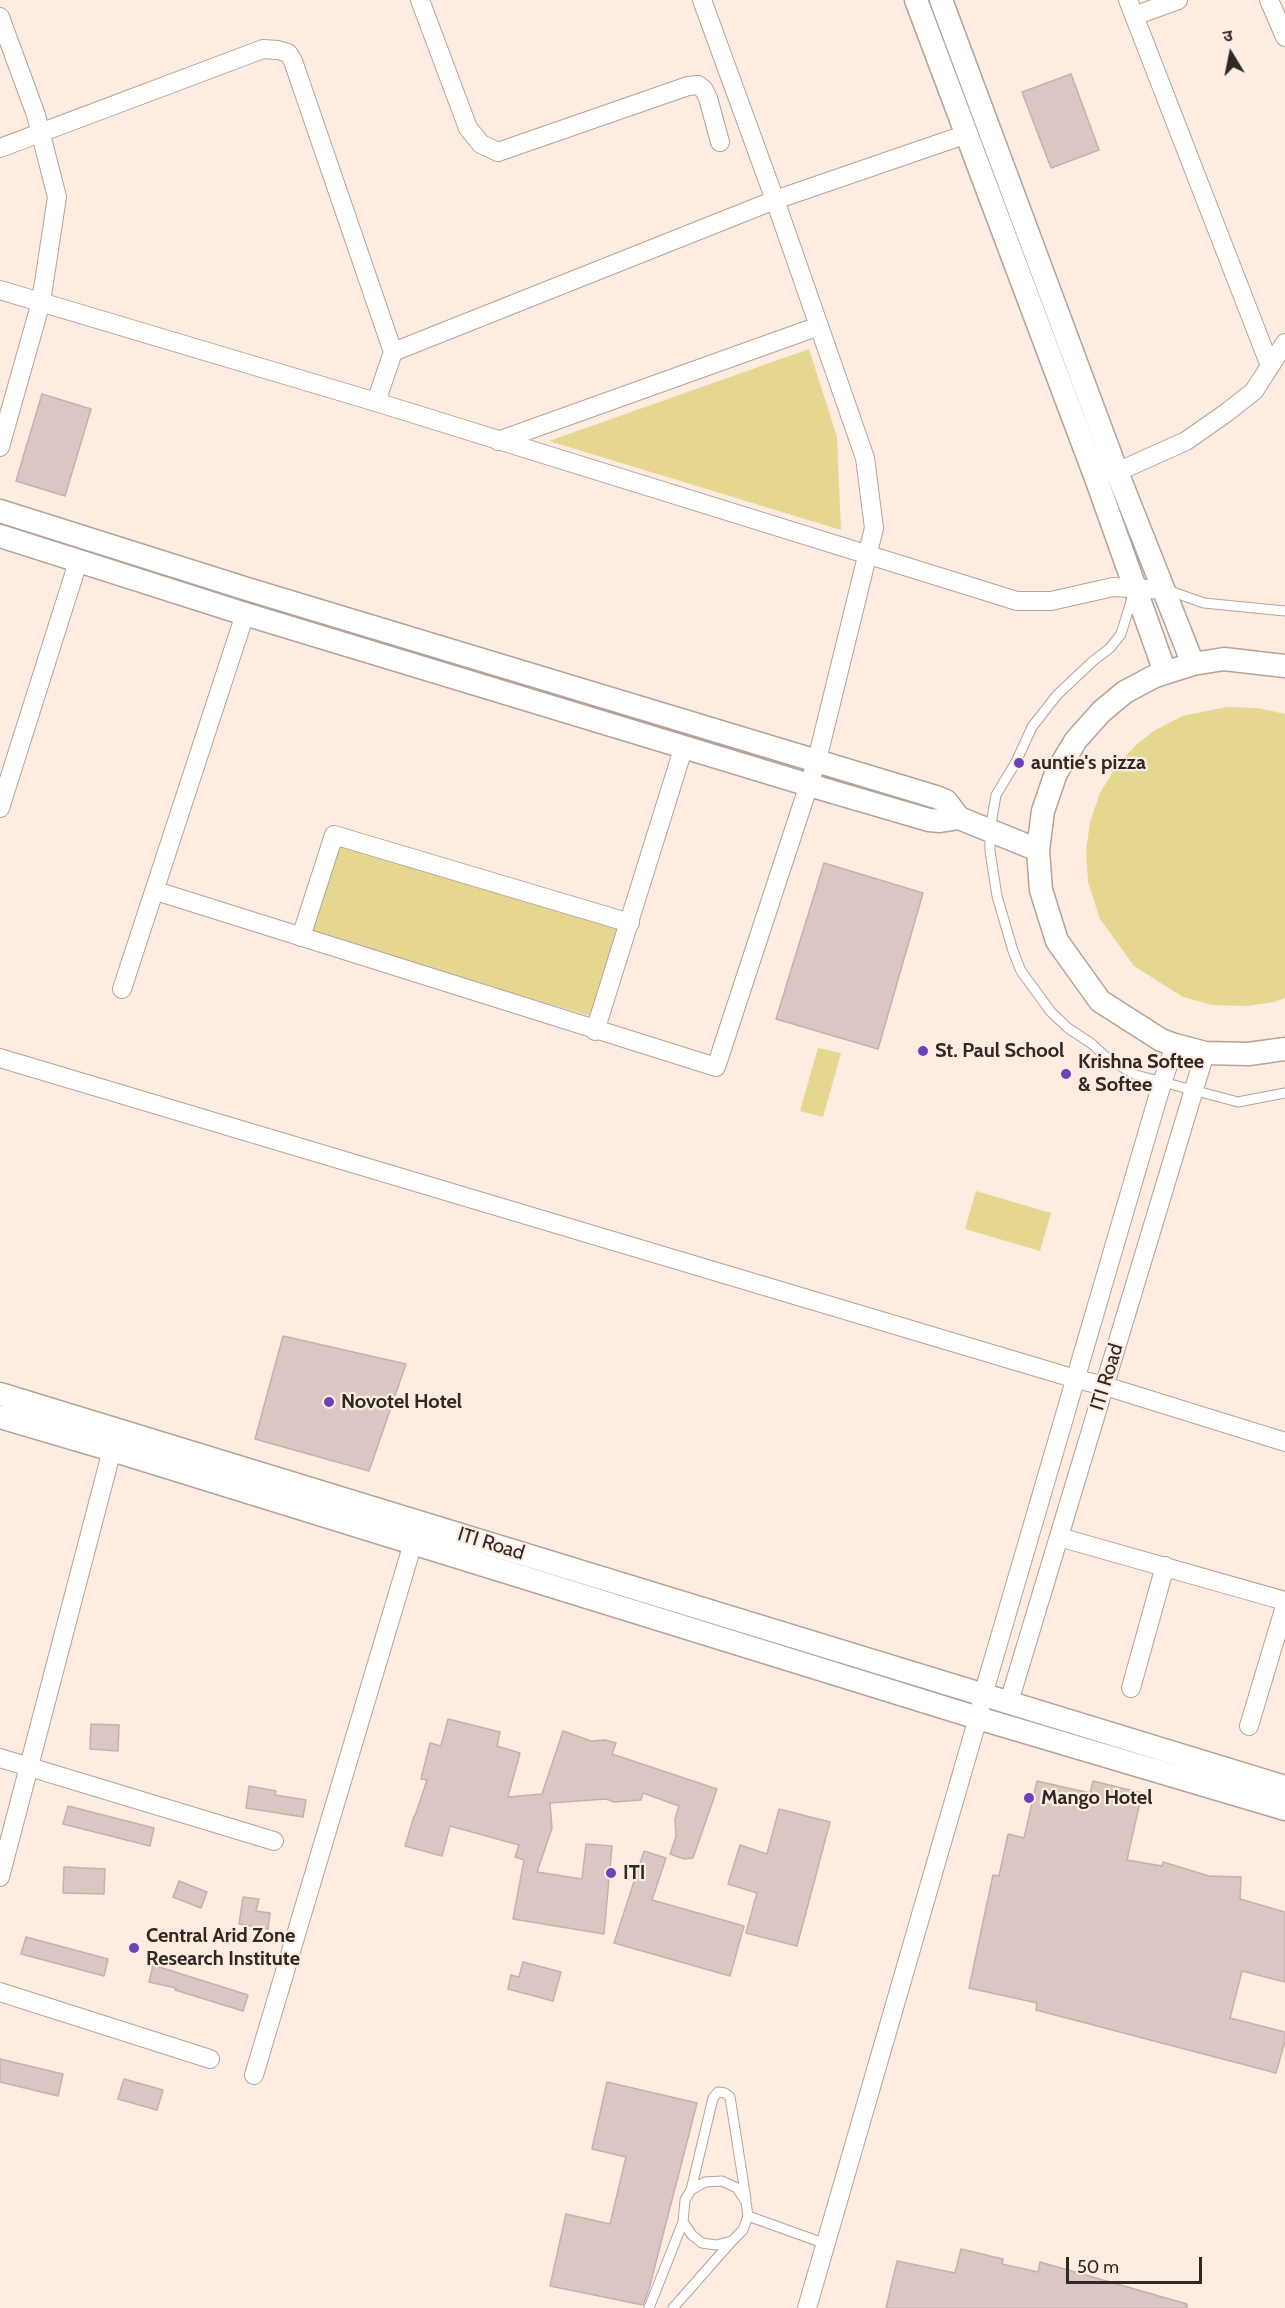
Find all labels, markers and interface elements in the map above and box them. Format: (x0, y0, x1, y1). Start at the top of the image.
north arrow (1201, 24, 1261, 84)
text: उ (1222, 26, 1234, 46)
place label: auntie's pizza (1031, 751, 1146, 775)
marker: auntie's pizza (1012, 756, 1026, 770)
place label: St. Paul School (935, 1039, 1064, 1063)
marker: St. Paul School (916, 1044, 930, 1058)
place label: Krishna Softee & Softee (1078, 1050, 1204, 1097)
marker: Krishna Softee & Softee (1059, 1067, 1073, 1081)
street label: ITI Road (1085, 1341, 1129, 1413)
place label: Novotel Hotel (341, 1390, 462, 1414)
marker: Novotel Hotel (322, 1395, 336, 1409)
street label: ITI Road (455, 1522, 527, 1566)
place label: Mango Hotel (1041, 1786, 1152, 1810)
marker: Mango Hotel (1022, 1791, 1036, 1805)
place label: ITI (623, 1861, 645, 1885)
marker: ITI (604, 1866, 618, 1880)
place label: Central Arid Zone Research Institute (146, 1924, 300, 1971)
marker: Central Arid Zone Research Institute (127, 1941, 141, 1955)
scale bar (1069, 2245, 1206, 2283)
text: 50 m (1077, 2256, 1119, 2278)

